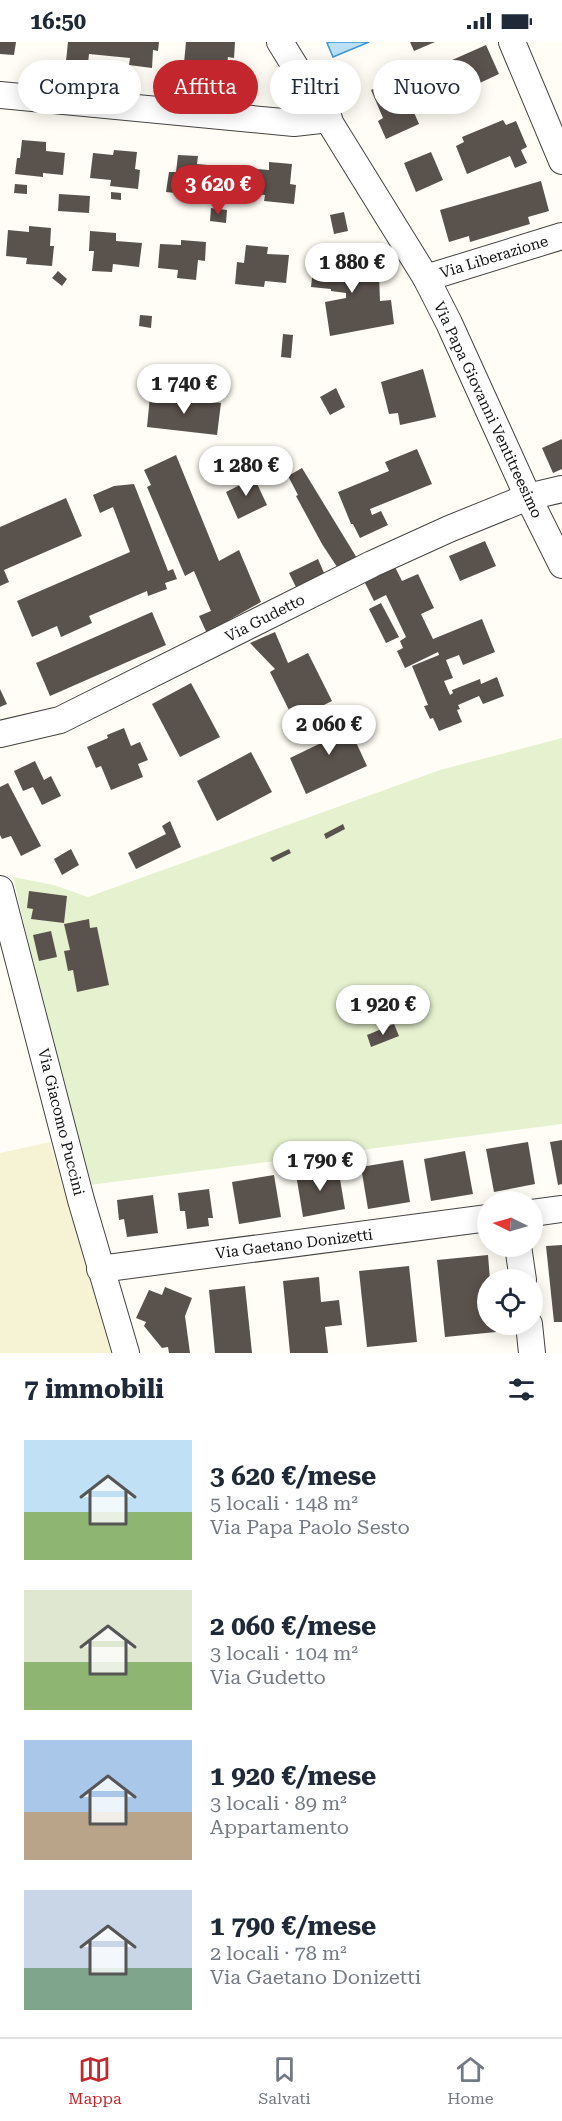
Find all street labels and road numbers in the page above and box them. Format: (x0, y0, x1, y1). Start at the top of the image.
street label: Via Liberazione (438, 232, 550, 282)
street label: Via Papa Giovanni Ventitreesimo (430, 299, 546, 521)
street label: Via Gudetto (222, 590, 308, 646)
street label: Via Giacomo Puccini (34, 1047, 88, 1198)
street label: Via Gaetano Donizetti (214, 1225, 374, 1263)

